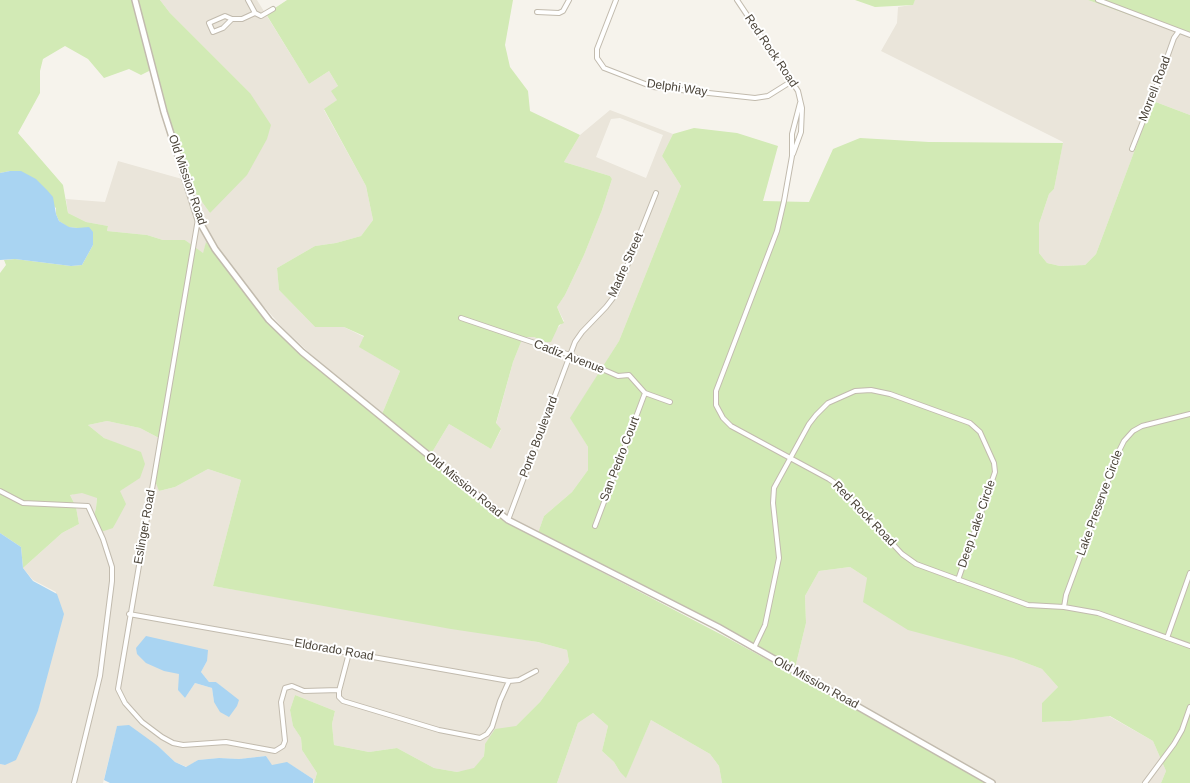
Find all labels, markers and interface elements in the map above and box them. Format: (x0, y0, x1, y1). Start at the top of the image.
street label: Red Rock Road (741, 12, 801, 90)
street label: Morrell Road (1136, 54, 1174, 124)
street label: Delphi Way (646, 77, 708, 99)
street label: Old Mission Road (165, 133, 209, 227)
street label: Madre Street (605, 230, 647, 300)
street label: Cadiz Avenue (532, 337, 606, 377)
street label: Porto Boulevard (517, 394, 561, 480)
street label: San Pedro Court (597, 415, 643, 503)
street label: Lake Preserve Circle (1074, 448, 1126, 558)
street label: Old Mission Road (423, 450, 505, 520)
street label: Deep Lake Circle (955, 478, 999, 570)
street label: Red Rock Road (829, 479, 899, 549)
street label: Eslinger Road (131, 489, 159, 565)
street label: Eldorado Road (293, 636, 375, 664)
street label: Old Mission Road (771, 654, 861, 712)

